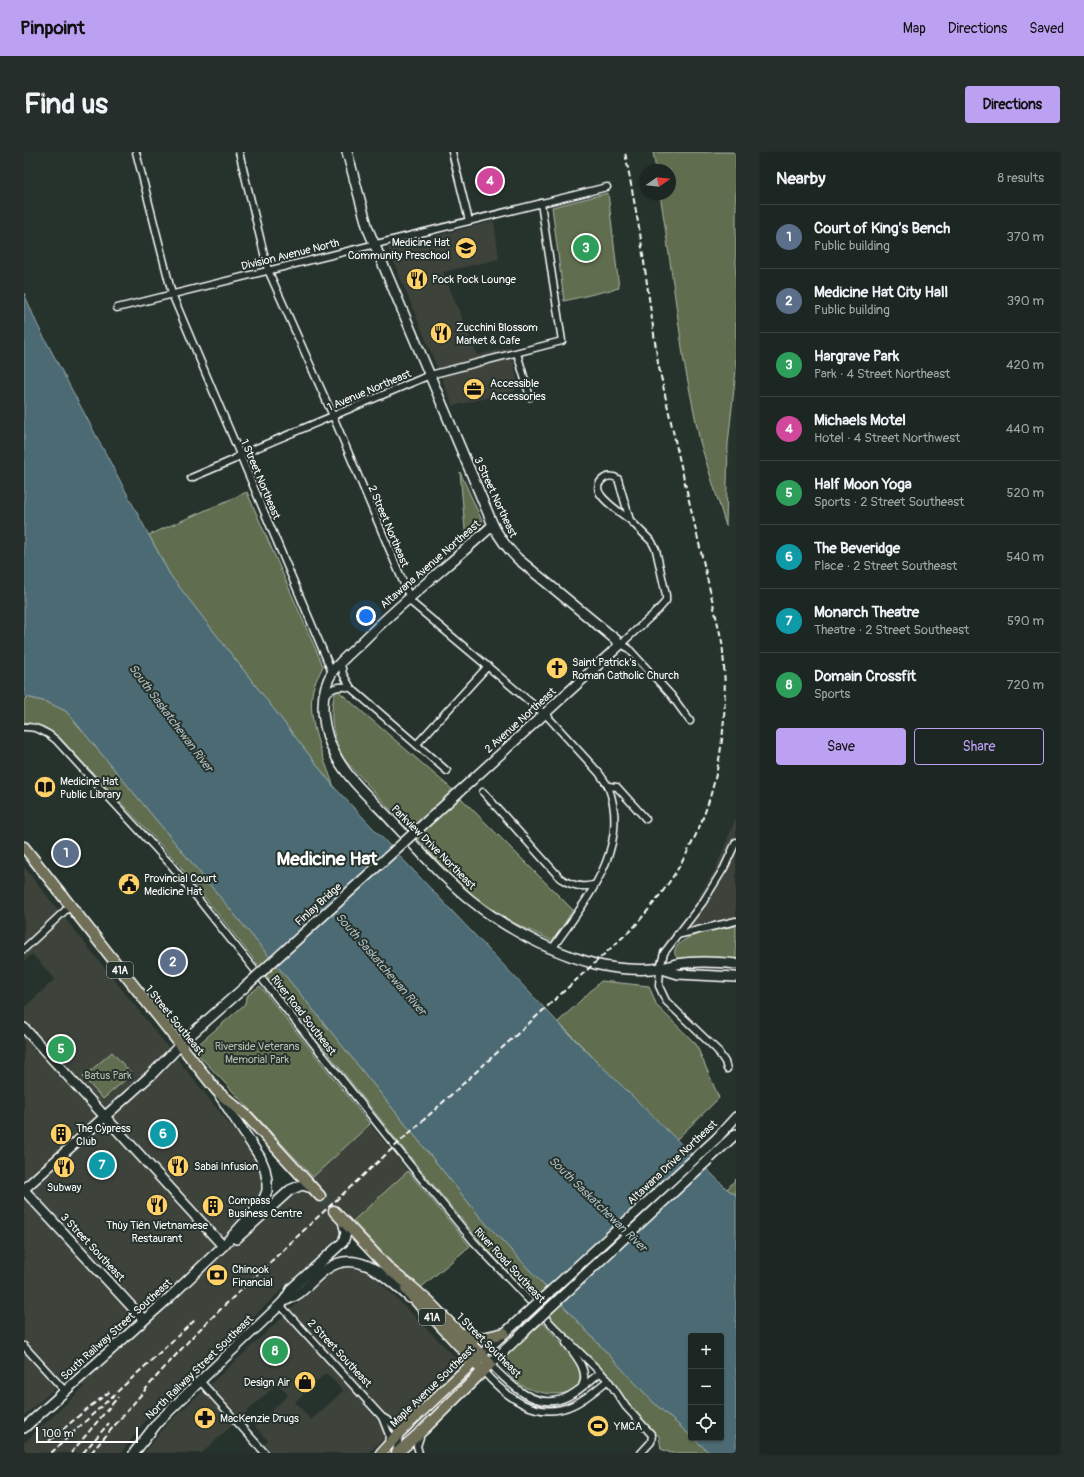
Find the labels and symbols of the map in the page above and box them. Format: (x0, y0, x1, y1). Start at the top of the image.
north arrow (640, 164, 676, 200)
pin: 4 (477, 166, 503, 196)
pin: 3 (573, 233, 599, 263)
school or university icon: Medicine Hat Community Preschool (453, 235, 479, 261)
street label: Division Avenue North (240, 236, 340, 273)
place label: Medicine Hat Community Preschool (348, 236, 451, 262)
restaurant icon: Pock Pock Lounge (404, 266, 430, 292)
place label: Pock Pock Lounge (432, 273, 516, 286)
restaurant icon: Zucchini Blossom Market & Cafe (428, 320, 454, 346)
place label: Zucchini Blossom Market & Cafe (456, 321, 538, 347)
street label: 1 Avenue Northeast (325, 367, 414, 414)
office icon: Accessible Accessories (461, 376, 487, 402)
place label: Accessible Accessories (490, 377, 546, 403)
street label: 1 Street Northeast (238, 437, 283, 522)
street label: 3 Street Northeast (471, 455, 520, 540)
street label: 2 Street Northeast (365, 483, 412, 570)
street label: Altawana Avenue Northeast (378, 517, 483, 611)
your location (356, 606, 376, 626)
church icon: Saint Patrick's Roman Catholic Church (544, 655, 570, 681)
place label: Saint Patrick's Roman Catholic Church (572, 656, 679, 682)
water label: South Saskatchewan River (125, 661, 217, 776)
street label: 2 Avenue Northeast (482, 685, 559, 756)
library icon: Medicine Hat Public Library (32, 774, 58, 800)
place label: Medicine Hat Public Library (60, 775, 121, 801)
street label: Parkview Drive Northeast (389, 802, 479, 893)
pin: 1 (53, 838, 79, 868)
district label: Medicine Hat (277, 847, 379, 871)
public building icon: Provincial Court Medicine Hat (116, 871, 142, 897)
place label: Provincial Court Medicine Hat (144, 872, 217, 898)
street label: Finlay Bridge (292, 880, 345, 929)
water label: South Saskatchewan River (332, 910, 430, 1020)
pin: 2 (160, 947, 186, 977)
road number: 41A (107, 962, 133, 978)
street label: River Road Southeast (268, 973, 339, 1058)
street label: 1 Street Southeast (142, 983, 207, 1058)
pin: 5 (48, 1034, 74, 1064)
park label: Riverside Veterans Memorial Park (215, 1040, 299, 1066)
park label: Batus Park (84, 1069, 132, 1082)
street label: Altawana Drive Northeast (625, 1117, 720, 1207)
pin: 6 (150, 1119, 176, 1149)
building icon: The Cypress Club (48, 1121, 74, 1147)
place label: The Cypress Club (76, 1122, 131, 1148)
pin: 7 (89, 1150, 115, 1180)
restaurant icon: Sabai Infusion (165, 1153, 191, 1179)
water label: South Saskatchewan River (545, 1153, 651, 1256)
restaurant icon: Subway (51, 1154, 77, 1180)
place label: Sabai Infusion (194, 1160, 258, 1173)
place label: Subway (47, 1181, 82, 1194)
restaurant icon: Thủy Tiên Vietnamese Restaurant (144, 1192, 170, 1218)
building icon: Compass Business Centre (200, 1193, 226, 1219)
place label: Compass Business Centre (228, 1194, 303, 1220)
street label: 3 Street Southeast (58, 1211, 128, 1284)
place label: Thủy Tiên Vietnamese Restaurant (106, 1219, 209, 1245)
street label: River Road Southeast (472, 1225, 548, 1306)
bank icon: Chinook Financial (204, 1262, 230, 1288)
place label: Chinook Financial (232, 1263, 273, 1289)
street label: South Railway Street Southeast (58, 1276, 175, 1383)
road number: 41A (419, 1309, 445, 1325)
street label: 1 Street Southeast (454, 1310, 524, 1381)
street label: North Railway Street Southeast (143, 1312, 256, 1422)
street label: 2 Street Southeast (305, 1317, 375, 1390)
pin: 8 (262, 1336, 288, 1366)
street label: Maple Avenue Southeast (387, 1342, 478, 1430)
shop icon: Design Air (292, 1369, 318, 1395)
place label: Design Air (244, 1376, 290, 1389)
pharmacy icon: MacKenzie Drugs (192, 1405, 218, 1431)
place label: MacKenzie Drugs (220, 1412, 299, 1425)
sports icon: YMCA (585, 1413, 611, 1439)
place label: YMCA (613, 1420, 642, 1433)
scale bar (36, 1425, 138, 1444)

